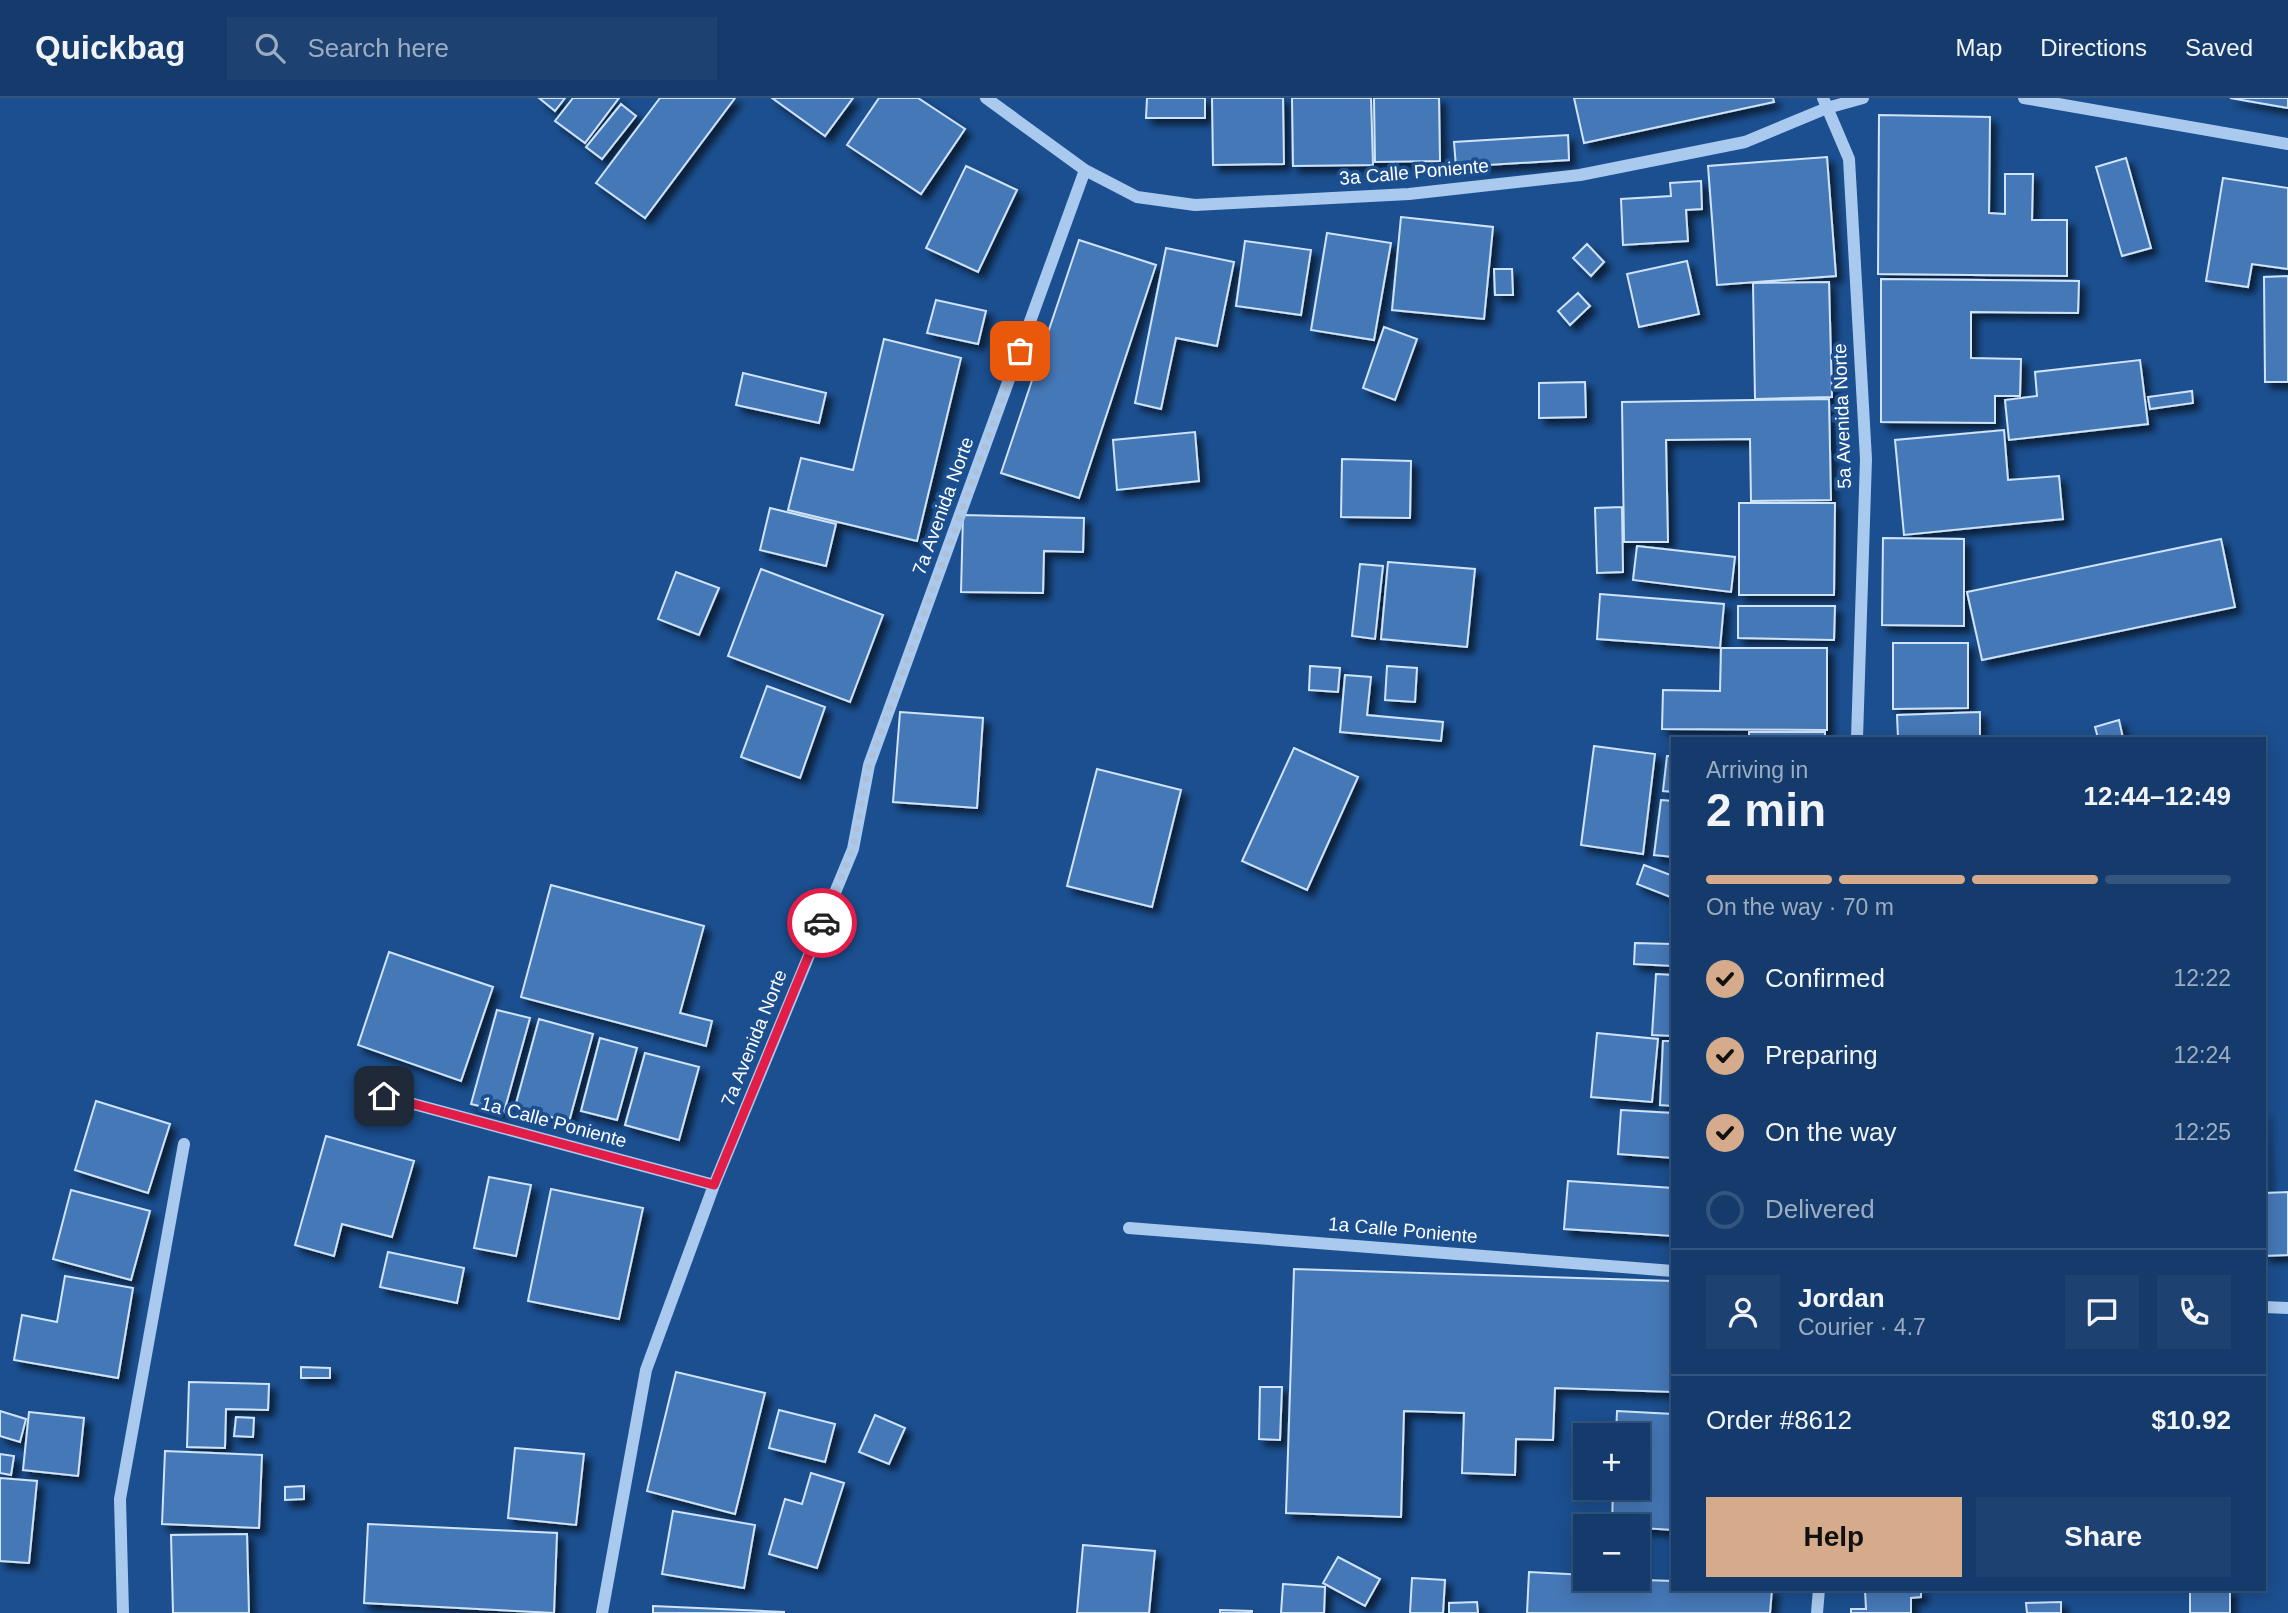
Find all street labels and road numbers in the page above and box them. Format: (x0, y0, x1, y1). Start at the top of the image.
street label: 3a Calle Poniente (1338, 155, 1490, 189)
street label: 5a Avenida Norte (1829, 343, 1855, 489)
street label: 7a Avenida Norte (908, 434, 978, 578)
street label: 7a Avenida Norte (717, 967, 791, 1109)
street label: 1a Calle Poniente (479, 1092, 629, 1152)
street label: 1a Calle Poniente (1327, 1213, 1479, 1247)

